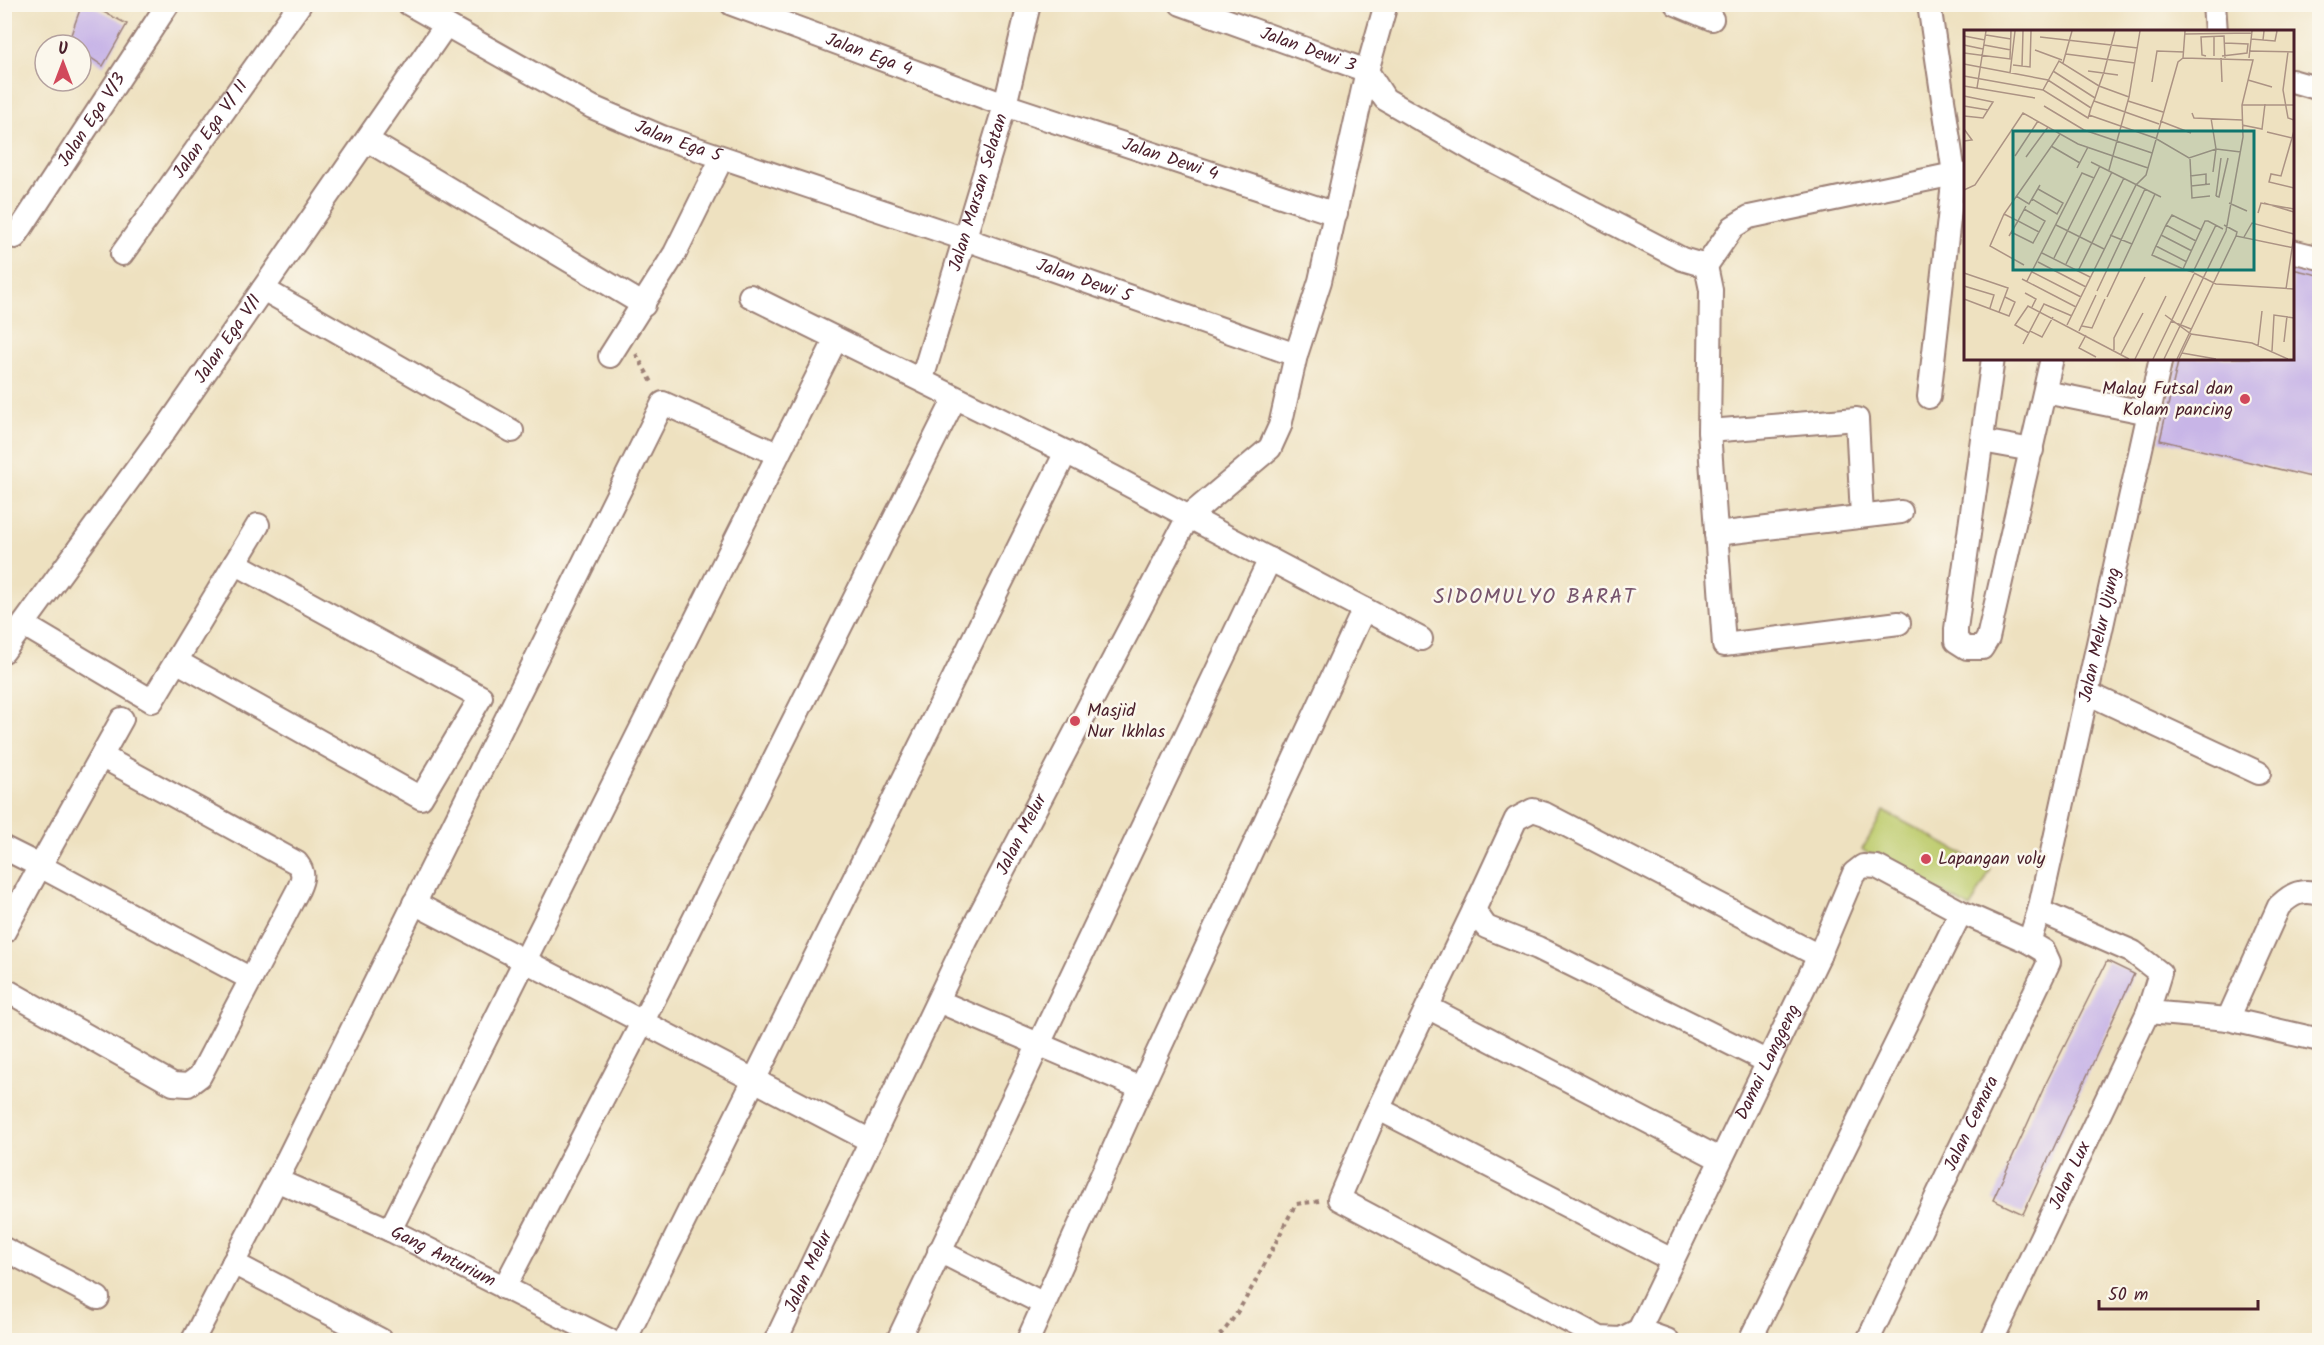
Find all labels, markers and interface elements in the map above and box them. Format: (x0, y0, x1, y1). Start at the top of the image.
street label: Jalan Dewi 3 (1256, 19, 1360, 80)
street label: Jalan Ega 4 (821, 25, 917, 84)
inset map (1964, 30, 2294, 360)
north arrow (33, 33, 93, 93)
text: U (58, 37, 68, 62)
street label: Jalan Ega V/3 (50, 67, 133, 173)
street label: Jalan Ega V/ II (165, 74, 256, 185)
street label: Jalan Marsan Selatan (941, 110, 1016, 275)
street label: Jalan Ega 5 (630, 112, 727, 171)
street label: Jalan Dewi 4 (1118, 130, 1222, 189)
street label: Jalan Dewi 5 (1032, 251, 1137, 311)
street label: Jalan Ega V/I (187, 289, 269, 390)
place label: Malay Futsal dan Kolam pancing (2102, 375, 2233, 425)
marker: Malay Futsal dan Kolam pancing (2238, 392, 2252, 406)
street label: Jalan Melur Ujung (2071, 565, 2129, 705)
district label: SIDOMULYO BARAT (1434, 581, 1637, 614)
place label: Masjid Nur Ikhlas (1087, 697, 1166, 747)
marker: Masjid Nur Ikhlas (1068, 714, 1082, 728)
street label: Jalan Melur (988, 788, 1055, 880)
place label: Lapangan voly (1938, 845, 2046, 874)
marker: Lapangan voly (1919, 852, 1933, 866)
street label: Damai Langgeng (1728, 999, 1808, 1125)
street label: Jalan Cemara (1936, 1071, 2007, 1176)
street label: Jalan Lux (2041, 1136, 2099, 1215)
street label: Gang Anturium (386, 1218, 501, 1295)
street label: Jalan Melur (777, 1225, 841, 1317)
scale bar (2099, 1273, 2258, 1311)
text: 50 m (2108, 1281, 2148, 1310)

